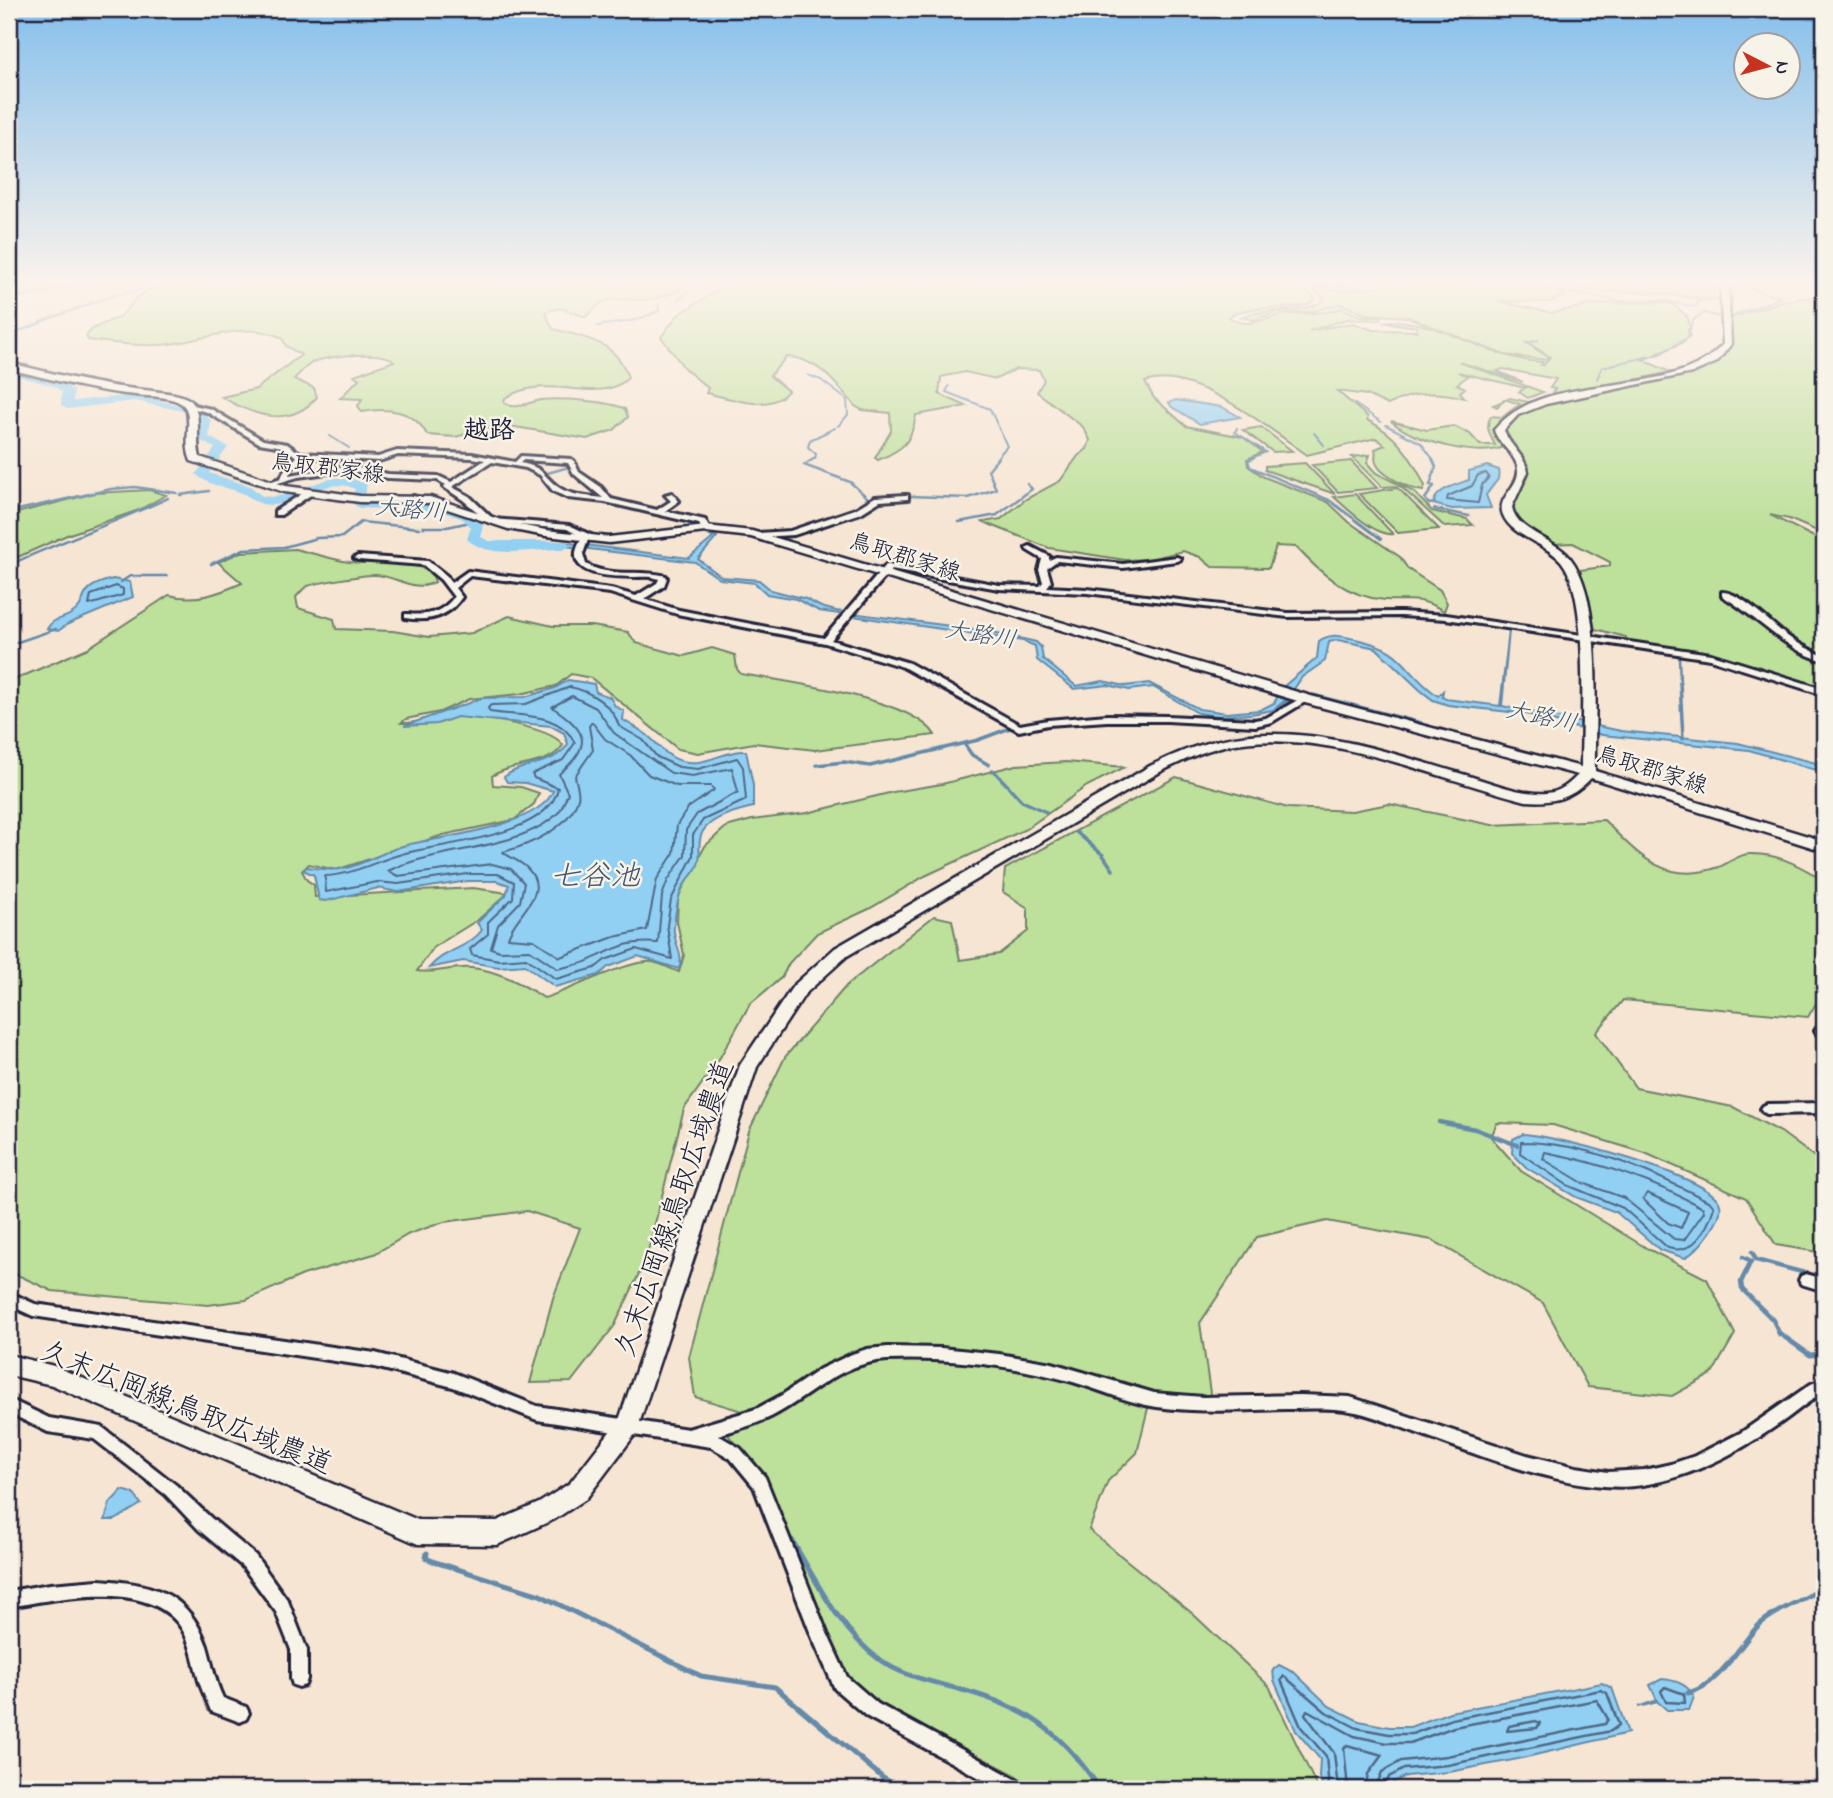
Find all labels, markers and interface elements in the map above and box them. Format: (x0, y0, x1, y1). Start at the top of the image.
north arrow (1731, 32, 1801, 102)
text: N (1767, 60, 1796, 75)
district label: 越路 (463, 413, 515, 451)
street label: 鳥取郡家線 (269, 446, 387, 493)
water label: 大路川 (373, 491, 448, 532)
street label: 鳥取郡家線 (844, 526, 964, 591)
water label: 大路川 (942, 614, 1019, 659)
water label: 大路川 (1503, 694, 1580, 743)
street label: 鳥取郡家線 (1591, 739, 1711, 804)
water label: 七谷池 (550, 856, 641, 900)
street label: 久末広岡線;鳥取広域農道 (606, 1055, 746, 1363)
street label: 久末広岡線;鳥取広域農道 (34, 1332, 338, 1487)

